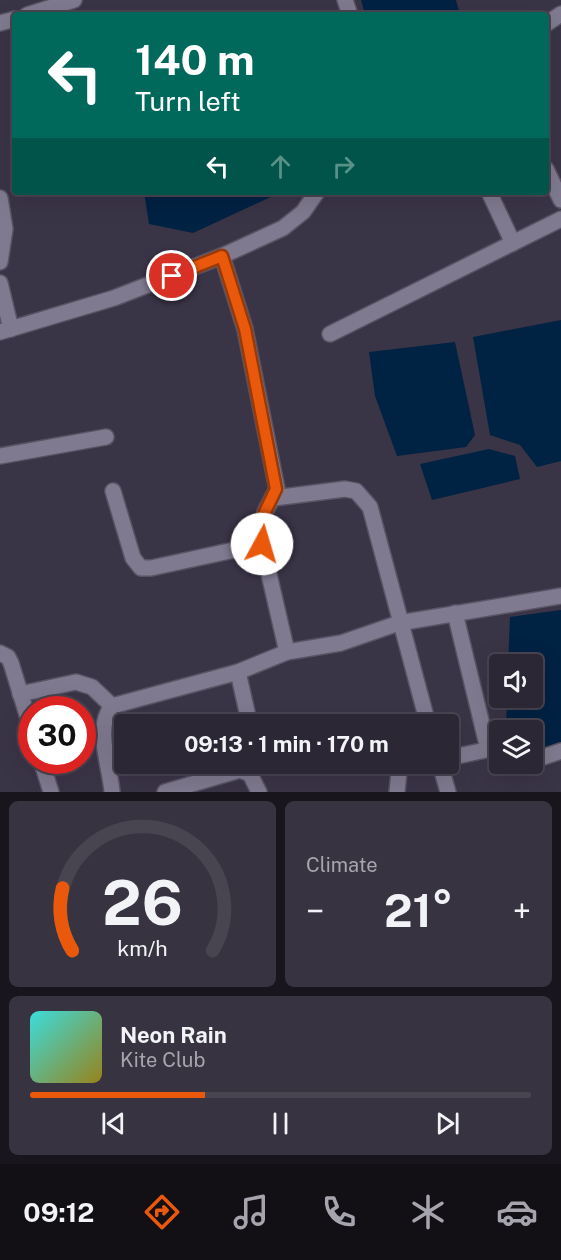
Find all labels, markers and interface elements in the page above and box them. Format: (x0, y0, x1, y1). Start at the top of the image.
text: 140 m (135, 35, 255, 84)
icon: left (36, 36, 114, 114)
text: Turn left (135, 85, 241, 117)
icon: left (201, 150, 234, 183)
icon: ahead (264, 150, 297, 183)
icon: right (327, 150, 360, 183)
pin (146, 250, 197, 301)
icon: arrive (155, 259, 188, 292)
position arrow (230, 512, 294, 576)
map controls (489, 654, 543, 774)
button: sound (489, 654, 543, 708)
speed limit sign: 30 (18, 696, 96, 774)
button: layers (489, 720, 543, 774)
text: 09:13 · 1 min · 170 m (184, 731, 389, 757)
text: Climate (306, 853, 378, 877)
text: 26 (102, 866, 183, 939)
text: 21° (384, 884, 453, 937)
text: − (306, 892, 324, 930)
text: + (513, 892, 531, 930)
text: km/h (117, 936, 168, 961)
text: Neon Rain (120, 1022, 227, 1048)
text: Kite Club (120, 1048, 205, 1072)
icon: previous (97, 1107, 130, 1140)
icon: pause (264, 1107, 297, 1140)
icon: next (431, 1107, 464, 1140)
icon: directions (141, 1191, 183, 1233)
icon: music (230, 1191, 272, 1233)
icon: phone (318, 1191, 360, 1233)
icon: climate (407, 1191, 449, 1233)
icon: car (496, 1191, 538, 1233)
text: 09:12 (23, 1196, 94, 1228)

